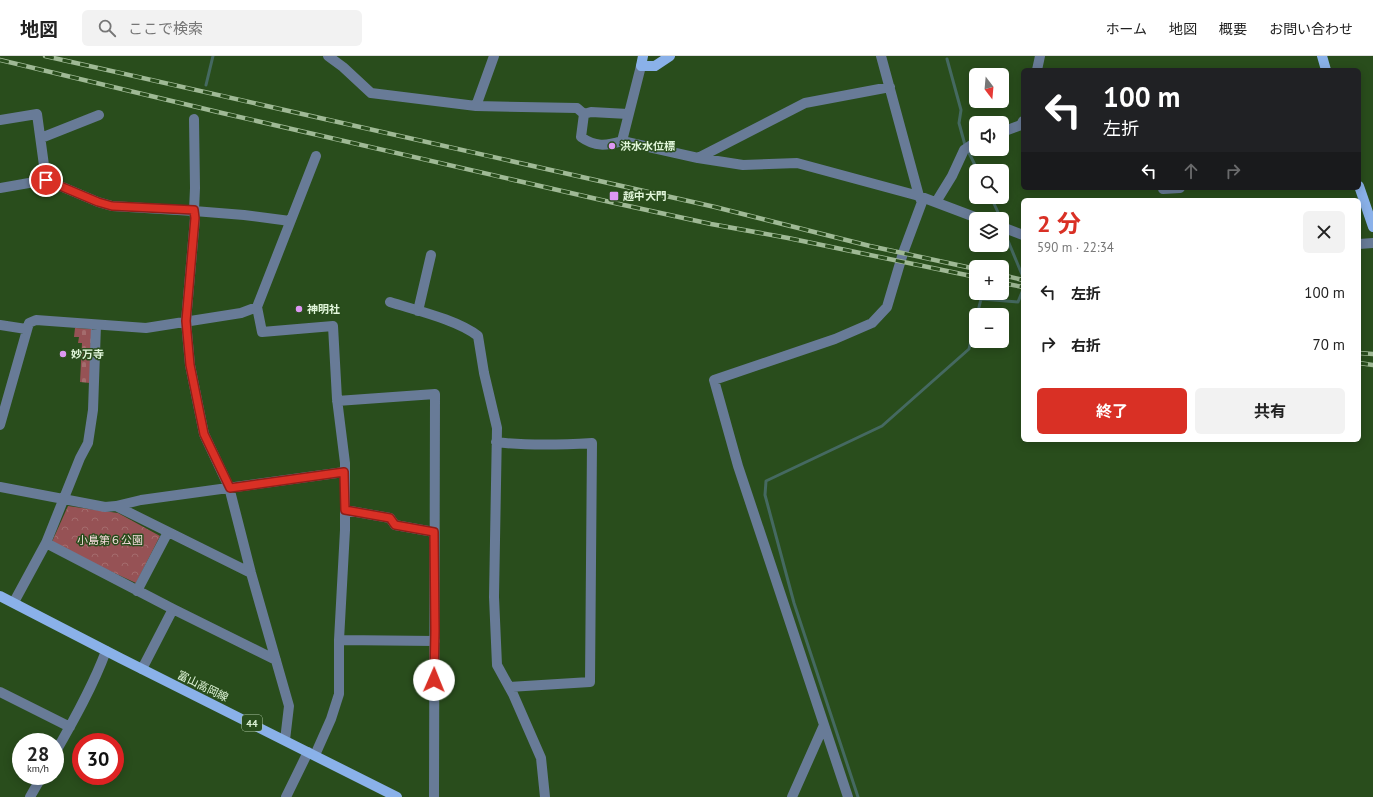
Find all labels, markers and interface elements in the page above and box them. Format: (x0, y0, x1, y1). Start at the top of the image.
search box (82, 10, 362, 46)
text: 地図 (20, 17, 58, 41)
icon: search (96, 17, 118, 39)
text: ここで検索 (128, 19, 203, 38)
text: ホーム (1105, 20, 1147, 38)
text: 地図 (1169, 20, 1197, 38)
text: 概要 (1219, 20, 1247, 38)
text: お問い合わせ (1269, 20, 1353, 38)
north arrow (969, 68, 1009, 108)
map controls (969, 68, 1009, 348)
text: 100 m (1103, 78, 1180, 115)
icon: left (1037, 84, 1089, 136)
button: sound (969, 116, 1009, 156)
text: 左折 (1103, 117, 1139, 140)
place label: 洪水水位標 (620, 139, 675, 153)
marker: 洪水水位標 (607, 141, 617, 151)
icon: left (1138, 160, 1160, 182)
icon: ahead (1180, 160, 1202, 182)
icon: right (1222, 160, 1244, 182)
pin (29, 163, 63, 197)
button: search (969, 164, 1009, 204)
icon: arrive (35, 169, 57, 191)
place label: 越中大門 (623, 189, 667, 203)
marker: 越中大門 (608, 190, 620, 202)
text: 2 分 (1037, 208, 1081, 239)
button: close (1303, 211, 1345, 253)
button: layers (969, 212, 1009, 252)
text: 590 m · 22:34 (1037, 239, 1114, 256)
button: + (969, 260, 1009, 300)
icon: left (1037, 281, 1059, 303)
text: 100 m (1304, 283, 1345, 302)
text: 左折 (1071, 284, 1101, 303)
place label: 神明社 (307, 302, 340, 316)
marker: 神明社 (294, 304, 304, 314)
button: − (969, 308, 1009, 348)
icon: right (1037, 333, 1059, 355)
text: 70 m (1312, 335, 1345, 354)
text: 右折 (1071, 336, 1101, 355)
place label: 妙万寺 (71, 347, 104, 361)
marker: 妙万寺 (58, 349, 68, 359)
button: 終了 (1037, 388, 1187, 434)
button: 共有 (1195, 388, 1345, 434)
park label: 小島第６公園 (77, 533, 143, 547)
position arrow (413, 659, 455, 701)
street label: 富山高岡線 (175, 668, 231, 704)
road number: 44 (242, 715, 262, 731)
speed limit sign: 30 (72, 733, 124, 785)
text: 28 (27, 741, 49, 767)
text: km/h (27, 762, 49, 775)

